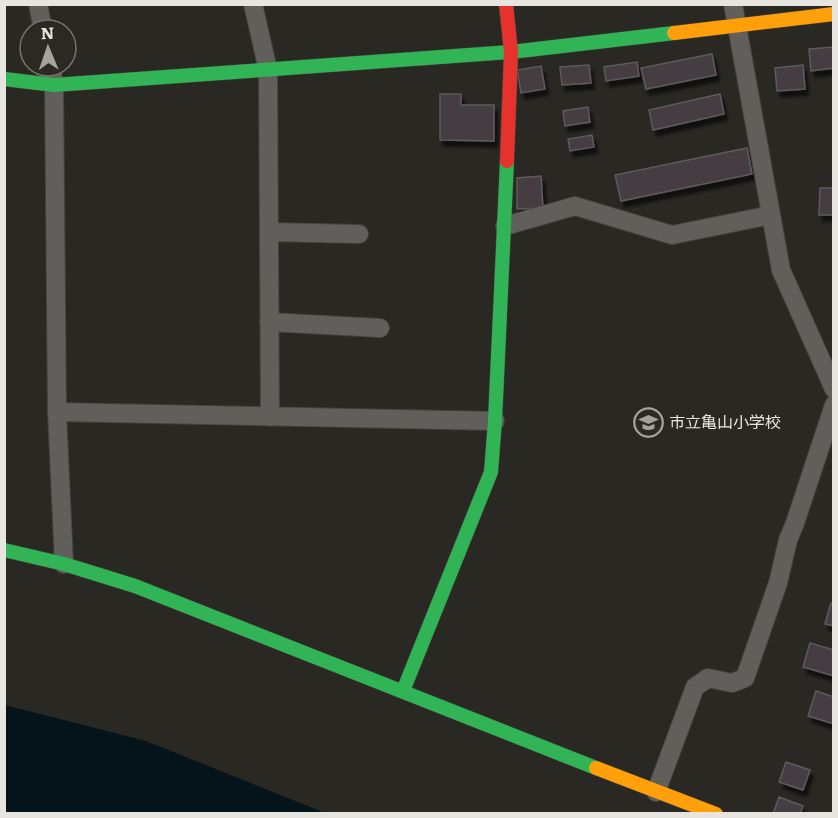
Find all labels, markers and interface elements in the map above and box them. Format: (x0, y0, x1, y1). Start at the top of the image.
north arrow (18, 18, 78, 78)
text: N (40, 20, 55, 44)
school or university icon: 市立亀山小学校 (632, 406, 664, 438)
place label: 市立亀山小学校 (669, 409, 781, 433)

